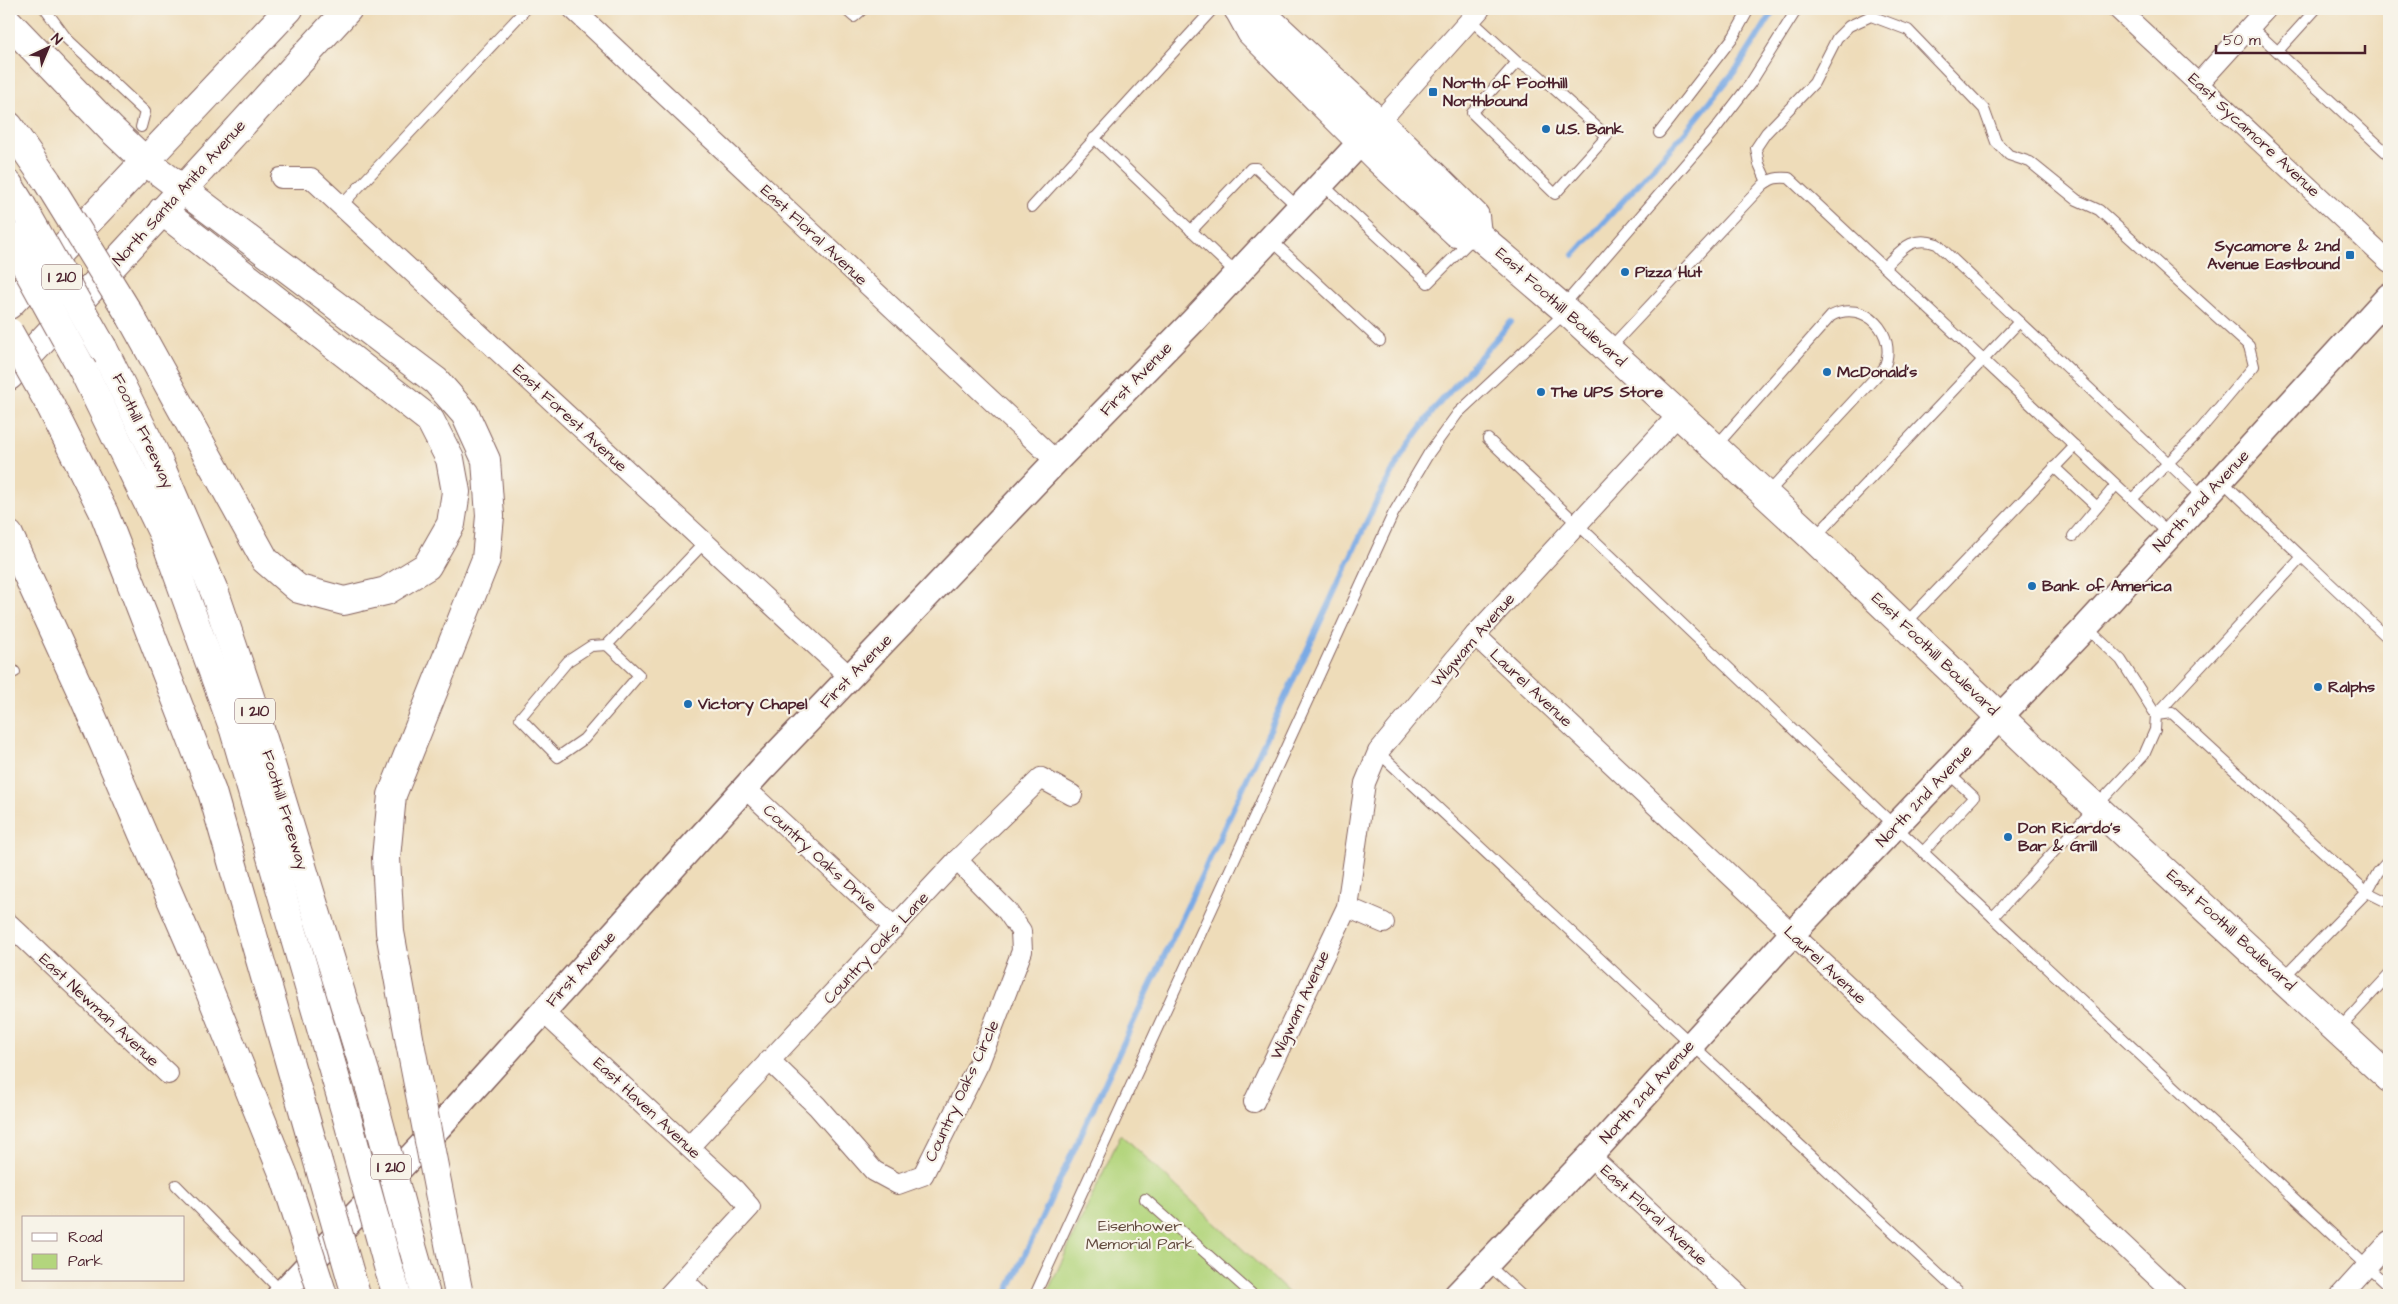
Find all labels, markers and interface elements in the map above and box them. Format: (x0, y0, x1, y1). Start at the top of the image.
north arrow (22, 22, 72, 72)
scale bar (2216, 22, 2364, 54)
text: N (46, 29, 67, 50)
text: 50 m (2223, 30, 2261, 51)
street label: East Sycamore Avenue (2182, 68, 2325, 203)
place label: North of Foothill Northbound (1443, 72, 1568, 112)
marker: North of Foothill Northbound (1427, 86, 1439, 98)
street label: North Santa Anita Avenue (107, 115, 251, 271)
place label: U.S. Bank (1556, 118, 1624, 140)
marker: U.S. Bank (1540, 123, 1552, 135)
street label: East Floral Avenue (756, 180, 873, 291)
place label: Sycamore & 2nd Avenue Eastbound (2207, 235, 2341, 275)
street label: East Foothill Boulevard (1491, 242, 1631, 372)
marker: Sycamore & 2nd Avenue Eastbound (2344, 249, 2356, 261)
place label: Pizza Hut (1635, 261, 1703, 283)
road number: I 210 (42, 264, 82, 290)
marker: Pizza Hut (1619, 266, 1631, 278)
street label: First Avenue (1095, 337, 1177, 421)
street label: East Forest Avenue (508, 359, 632, 477)
place label: McDonald's (1837, 361, 1917, 383)
marker: McDonald's (1821, 366, 1833, 378)
street label: Foothill Freeway (106, 370, 179, 493)
place label: The UPS Store (1550, 381, 1663, 403)
marker: The UPS Store (1535, 386, 1547, 398)
street label: North 2nd Avenue (2148, 445, 2254, 557)
place label: Bank of America (2042, 575, 2172, 597)
marker: Bank of America (2026, 580, 2038, 592)
street label: East Foothill Boulevard (1867, 587, 2003, 721)
street label: Wigwam Avenue (1426, 588, 1521, 692)
street label: First Avenue (815, 629, 897, 713)
street label: Laurel Avenue (1485, 644, 1577, 732)
place label: Ralphs (2328, 676, 2375, 698)
marker: Ralphs (2312, 681, 2324, 693)
place label: Victory Chapel (697, 693, 808, 716)
road number: I 210 (235, 698, 275, 724)
marker: Victory Chapel (682, 698, 694, 710)
street label: North 2nd Avenue (1871, 740, 1977, 852)
street label: Foothill Freeway (255, 747, 314, 873)
street label: Country Oaks Drive (757, 799, 882, 918)
place label: Don Ricardo's Bar & Grill (2018, 817, 2121, 857)
marker: Don Ricardo's Bar & Grill (2002, 831, 2014, 843)
street label: East Foothill Boulevard (2162, 864, 2300, 996)
street label: Country Oaks Lane (818, 887, 935, 1010)
street label: Laurel Avenue (1779, 921, 1871, 1009)
street label: First Avenue (541, 926, 621, 1012)
street label: Wigwam Avenue (1265, 947, 1336, 1063)
street label: East Newman Avenue (34, 948, 164, 1072)
street label: Country Oaks Circle (920, 1016, 1006, 1166)
street label: North 2nd Avenue (1595, 1035, 1700, 1149)
street label: East Haven Avenue (588, 1052, 706, 1164)
road number: I 210 (371, 1154, 411, 1180)
street label: East Floral Avenue (1596, 1160, 1713, 1271)
park label: Eisenhower Memorial Park (1086, 1215, 1195, 1255)
legend (22, 1216, 185, 1282)
text: Road (68, 1227, 103, 1248)
text: Park (68, 1251, 103, 1272)

